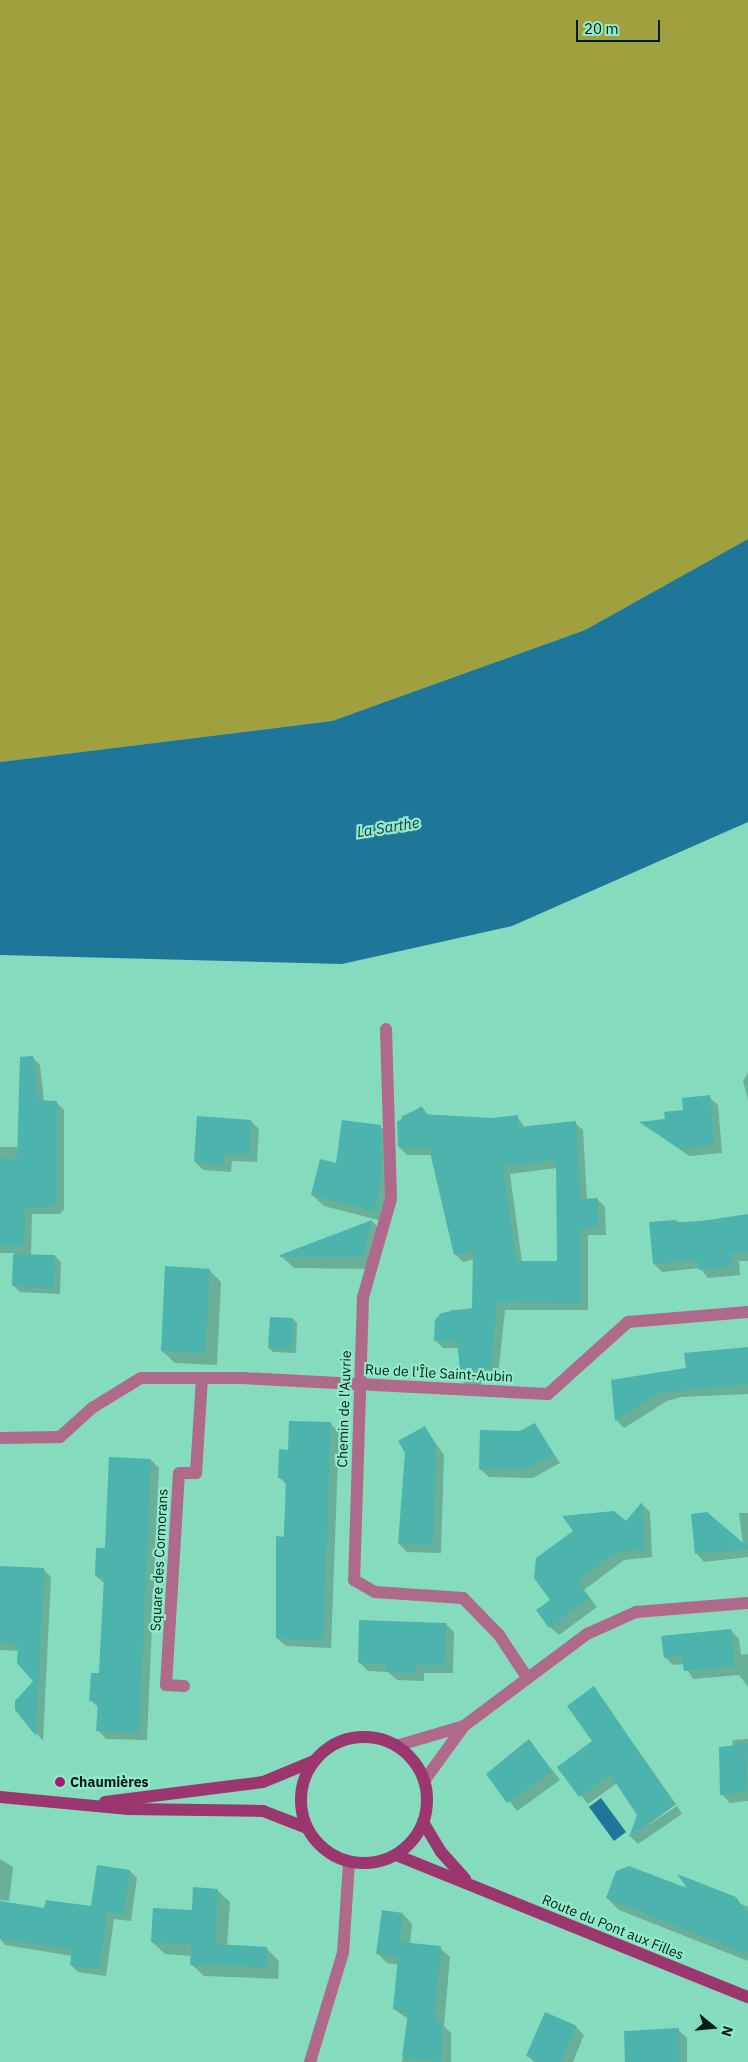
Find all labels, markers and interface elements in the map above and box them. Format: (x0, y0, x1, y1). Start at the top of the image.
scale bar (578, 10, 662, 42)
text: 20 m (584, 19, 619, 38)
water label: La Sarthe (355, 813, 421, 841)
street label: Chemin de l'Auvrie (334, 1350, 354, 1468)
street label: Rue de l'Île Saint-Aubin (365, 1361, 513, 1385)
street label: Square des Cormorans (147, 1488, 171, 1632)
place label: Chaumières (70, 1774, 149, 1790)
marker: Chaumières (54, 1776, 66, 1788)
street label: Route du Pont aux Filles (540, 1891, 686, 1963)
north arrow (688, 2002, 738, 2052)
text: N (717, 2024, 737, 2039)

